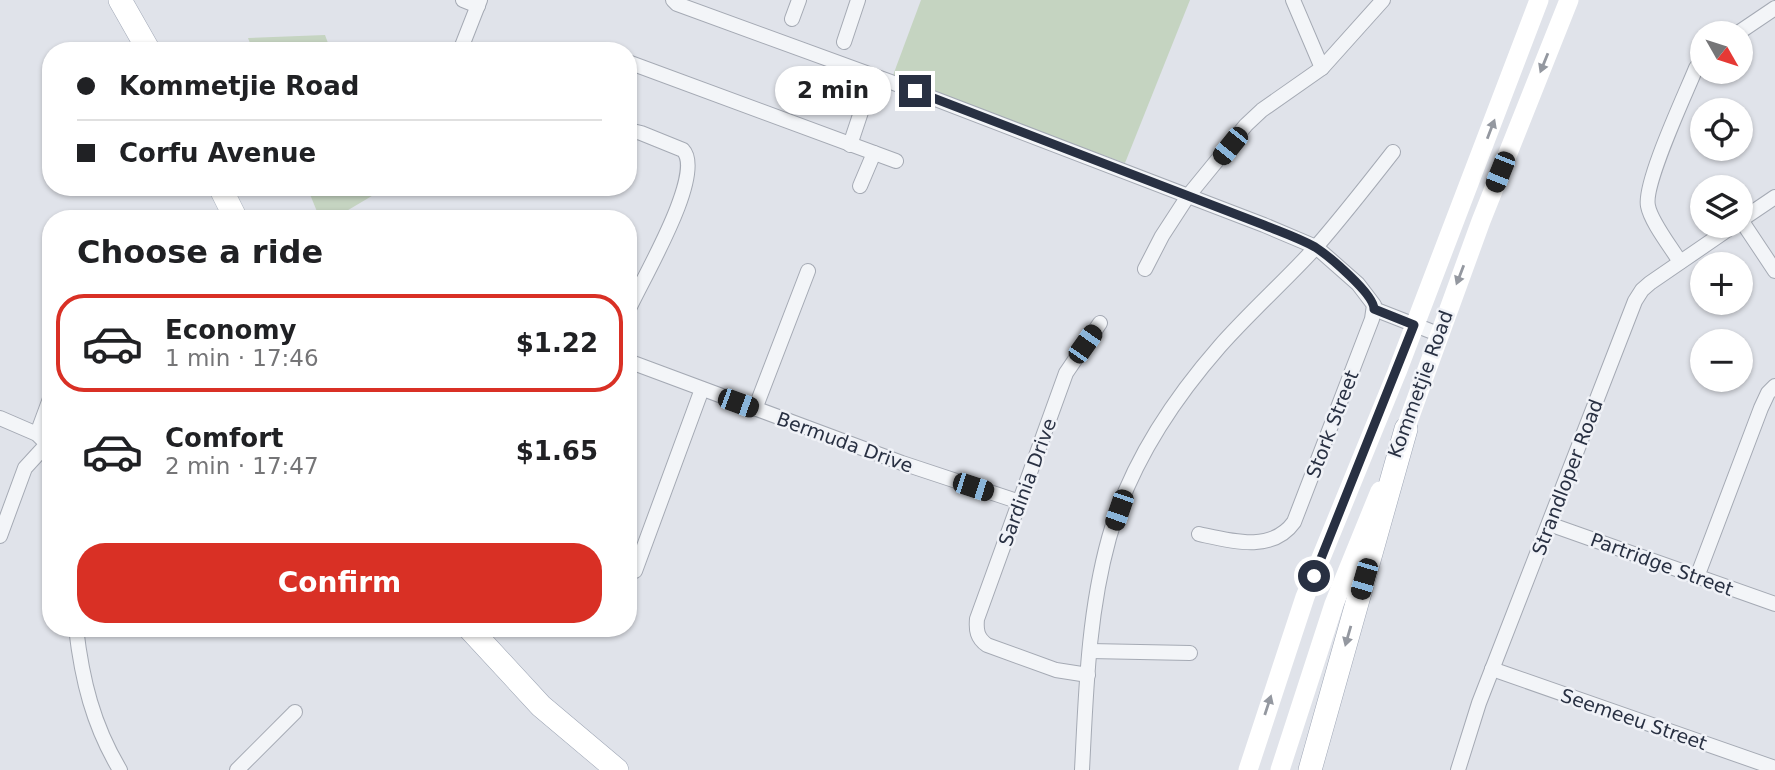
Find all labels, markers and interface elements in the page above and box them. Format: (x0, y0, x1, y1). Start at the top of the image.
north arrow (1690, 21, 1754, 84)
map controls (1690, 21, 1753, 392)
one-way arrow (1538, 53, 1549, 74)
callout: 2 min (775, 66, 890, 116)
text: Kommetjie Road (119, 71, 359, 101)
route end (899, 75, 931, 107)
text: 2 min (797, 77, 869, 103)
button: locate (1690, 98, 1753, 161)
one-way arrow (1485, 119, 1496, 140)
car (1209, 123, 1252, 169)
text: Corfu Avenue (119, 138, 316, 168)
car (1483, 149, 1518, 195)
button: layers (1690, 175, 1753, 238)
text: Choose a ride (77, 233, 323, 271)
button: + (1690, 252, 1753, 315)
one-way arrow (1455, 265, 1466, 286)
street label: Kommetjie Road (1383, 307, 1457, 461)
icon: car (81, 312, 144, 375)
text: Economy (165, 315, 296, 345)
car (1065, 321, 1106, 367)
text: $1.22 (516, 328, 598, 358)
button: − (1690, 329, 1753, 392)
text: 1 min · 17:46 (165, 345, 319, 371)
street label: Stork Street (1301, 367, 1363, 481)
car (715, 386, 762, 420)
street label: Strandloper Road (1527, 396, 1607, 558)
street label: Bermuda Drive (774, 407, 916, 477)
street label: Sardinia Drive (994, 415, 1060, 549)
icon: car (81, 420, 144, 483)
text: Comfort (165, 423, 283, 453)
text: $1.65 (516, 436, 598, 466)
text: 2 min · 17:47 (165, 453, 319, 479)
car (950, 471, 997, 503)
car (1103, 487, 1136, 533)
street label: Partridge Street (1588, 528, 1736, 600)
button: Confirm (77, 543, 602, 623)
car (1349, 556, 1380, 602)
route start (1298, 560, 1330, 592)
one-way arrow (1342, 626, 1352, 647)
street label: Seemeeu Street (1558, 684, 1710, 754)
one-way arrow (1263, 694, 1274, 715)

